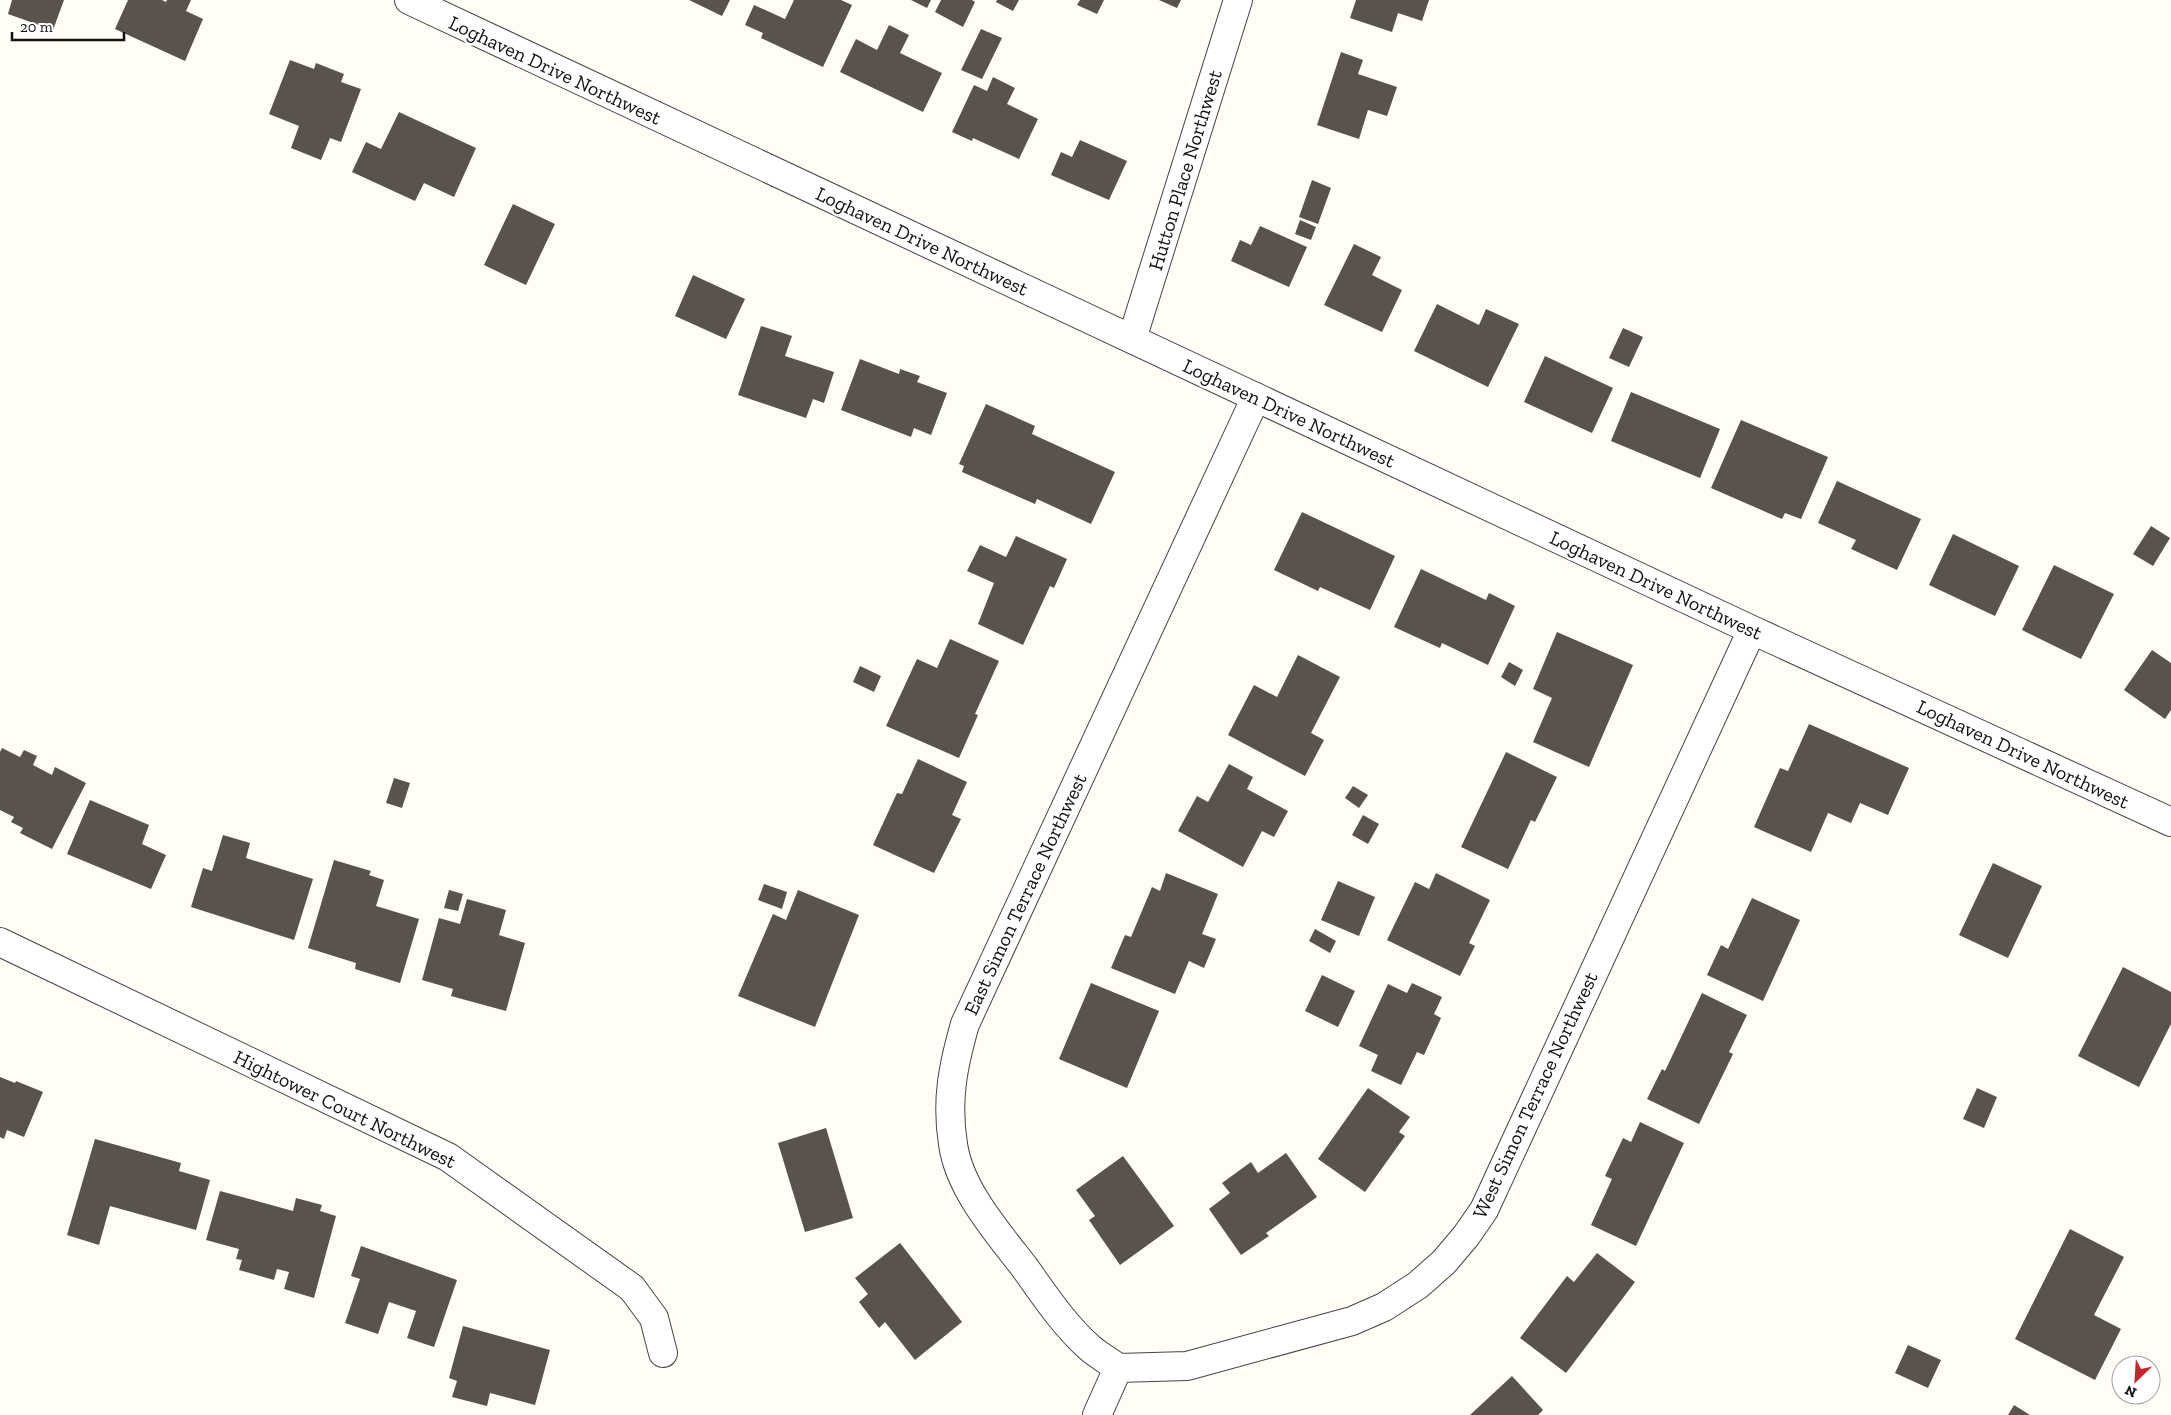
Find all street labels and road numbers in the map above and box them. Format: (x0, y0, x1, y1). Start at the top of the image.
street label: Loghaven Drive Northwest (445, 10, 665, 130)
street label: Hutton Place Northwest (1143, 66, 1227, 273)
street label: Loghaven Drive Northwest (812, 181, 1032, 301)
street label: Loghaven Drive Northwest (1179, 353, 1399, 473)
street label: Loghaven Drive Northwest (1546, 525, 1766, 645)
street label: Loghaven Drive Northwest (1913, 694, 2133, 814)
street label: East Simon Terrace Northwest (958, 769, 1092, 1019)
street label: West Simon Terrace Northwest (1467, 967, 1603, 1222)
street label: Hightower Court Northwest (230, 1045, 460, 1174)

